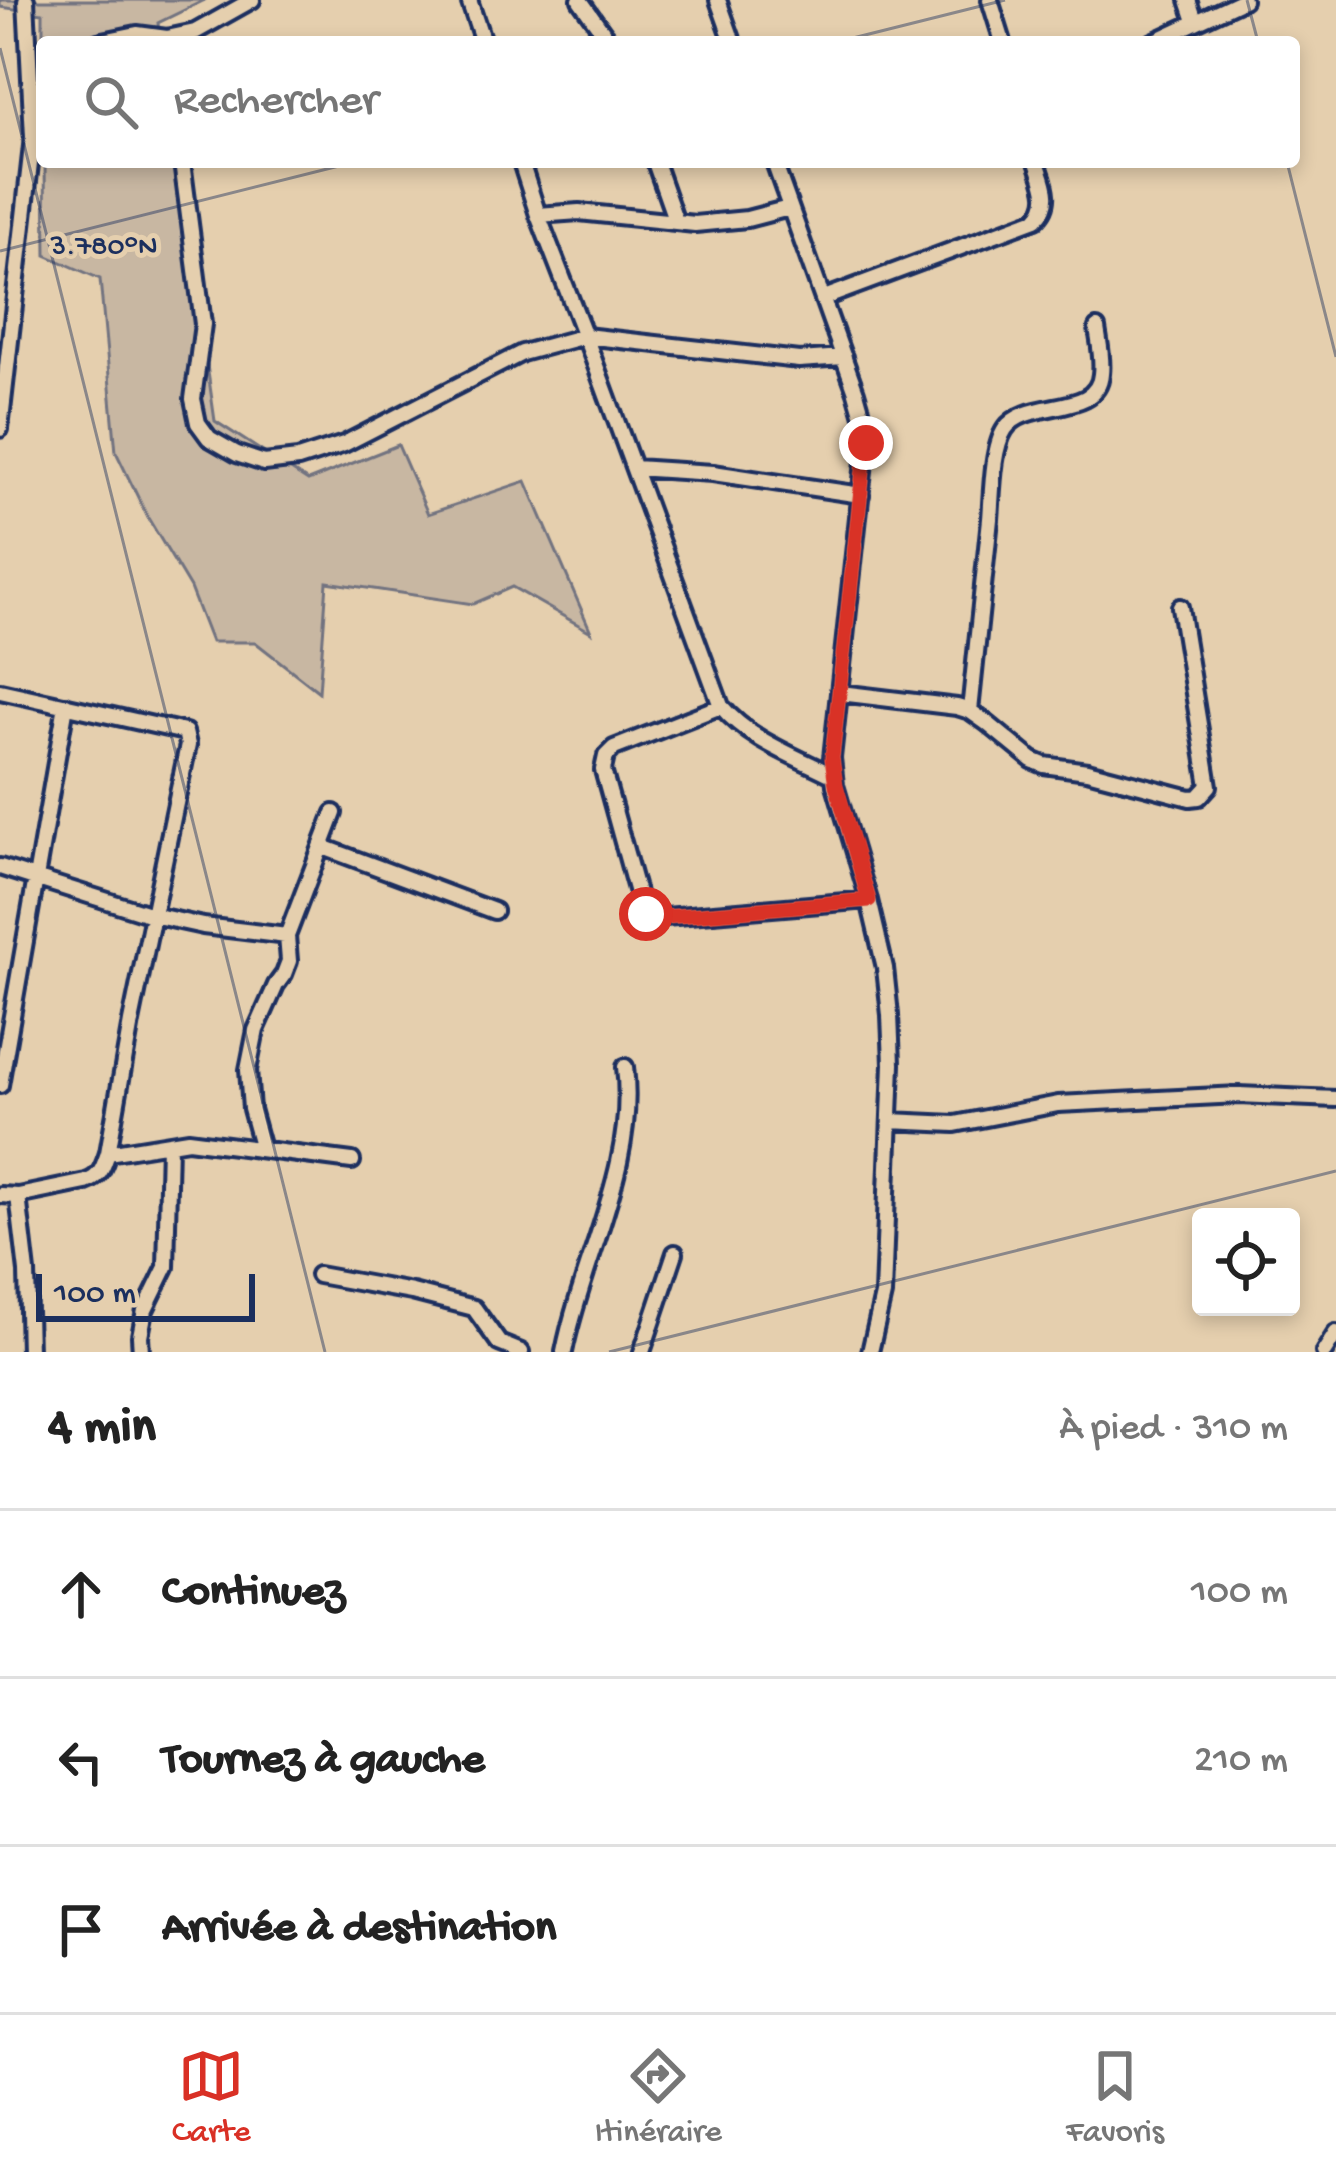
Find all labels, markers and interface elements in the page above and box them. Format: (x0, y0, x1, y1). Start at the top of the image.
search box (36, 36, 1300, 168)
icon: search (78, 69, 144, 135)
text: Rechercher (174, 76, 378, 129)
text: 3.780°N (49, 231, 158, 266)
route end (839, 416, 893, 470)
route start (619, 887, 673, 941)
map controls (1192, 1208, 1300, 1316)
button: locate (1192, 1208, 1300, 1316)
scale bar (36, 1268, 255, 1321)
text: 100 m (54, 1276, 136, 1314)
text: 4 min (48, 1400, 156, 1460)
text: À pied · 310 m (1059, 1407, 1288, 1453)
icon: ahead (48, 1561, 114, 1627)
text: Continuez (162, 1567, 345, 1620)
text: 100 m (1191, 1571, 1288, 1617)
icon: left (48, 1729, 114, 1795)
text: Tournez à gauche (162, 1735, 485, 1788)
text: 210 m (1194, 1739, 1288, 1785)
icon: arrive (48, 1897, 114, 1963)
text: Arrivée à destination (162, 1903, 556, 1956)
tab: Carte (172, 2043, 251, 2153)
tab: Itinéraire (595, 2043, 722, 2153)
tab: Favoris (1066, 2043, 1164, 2153)

